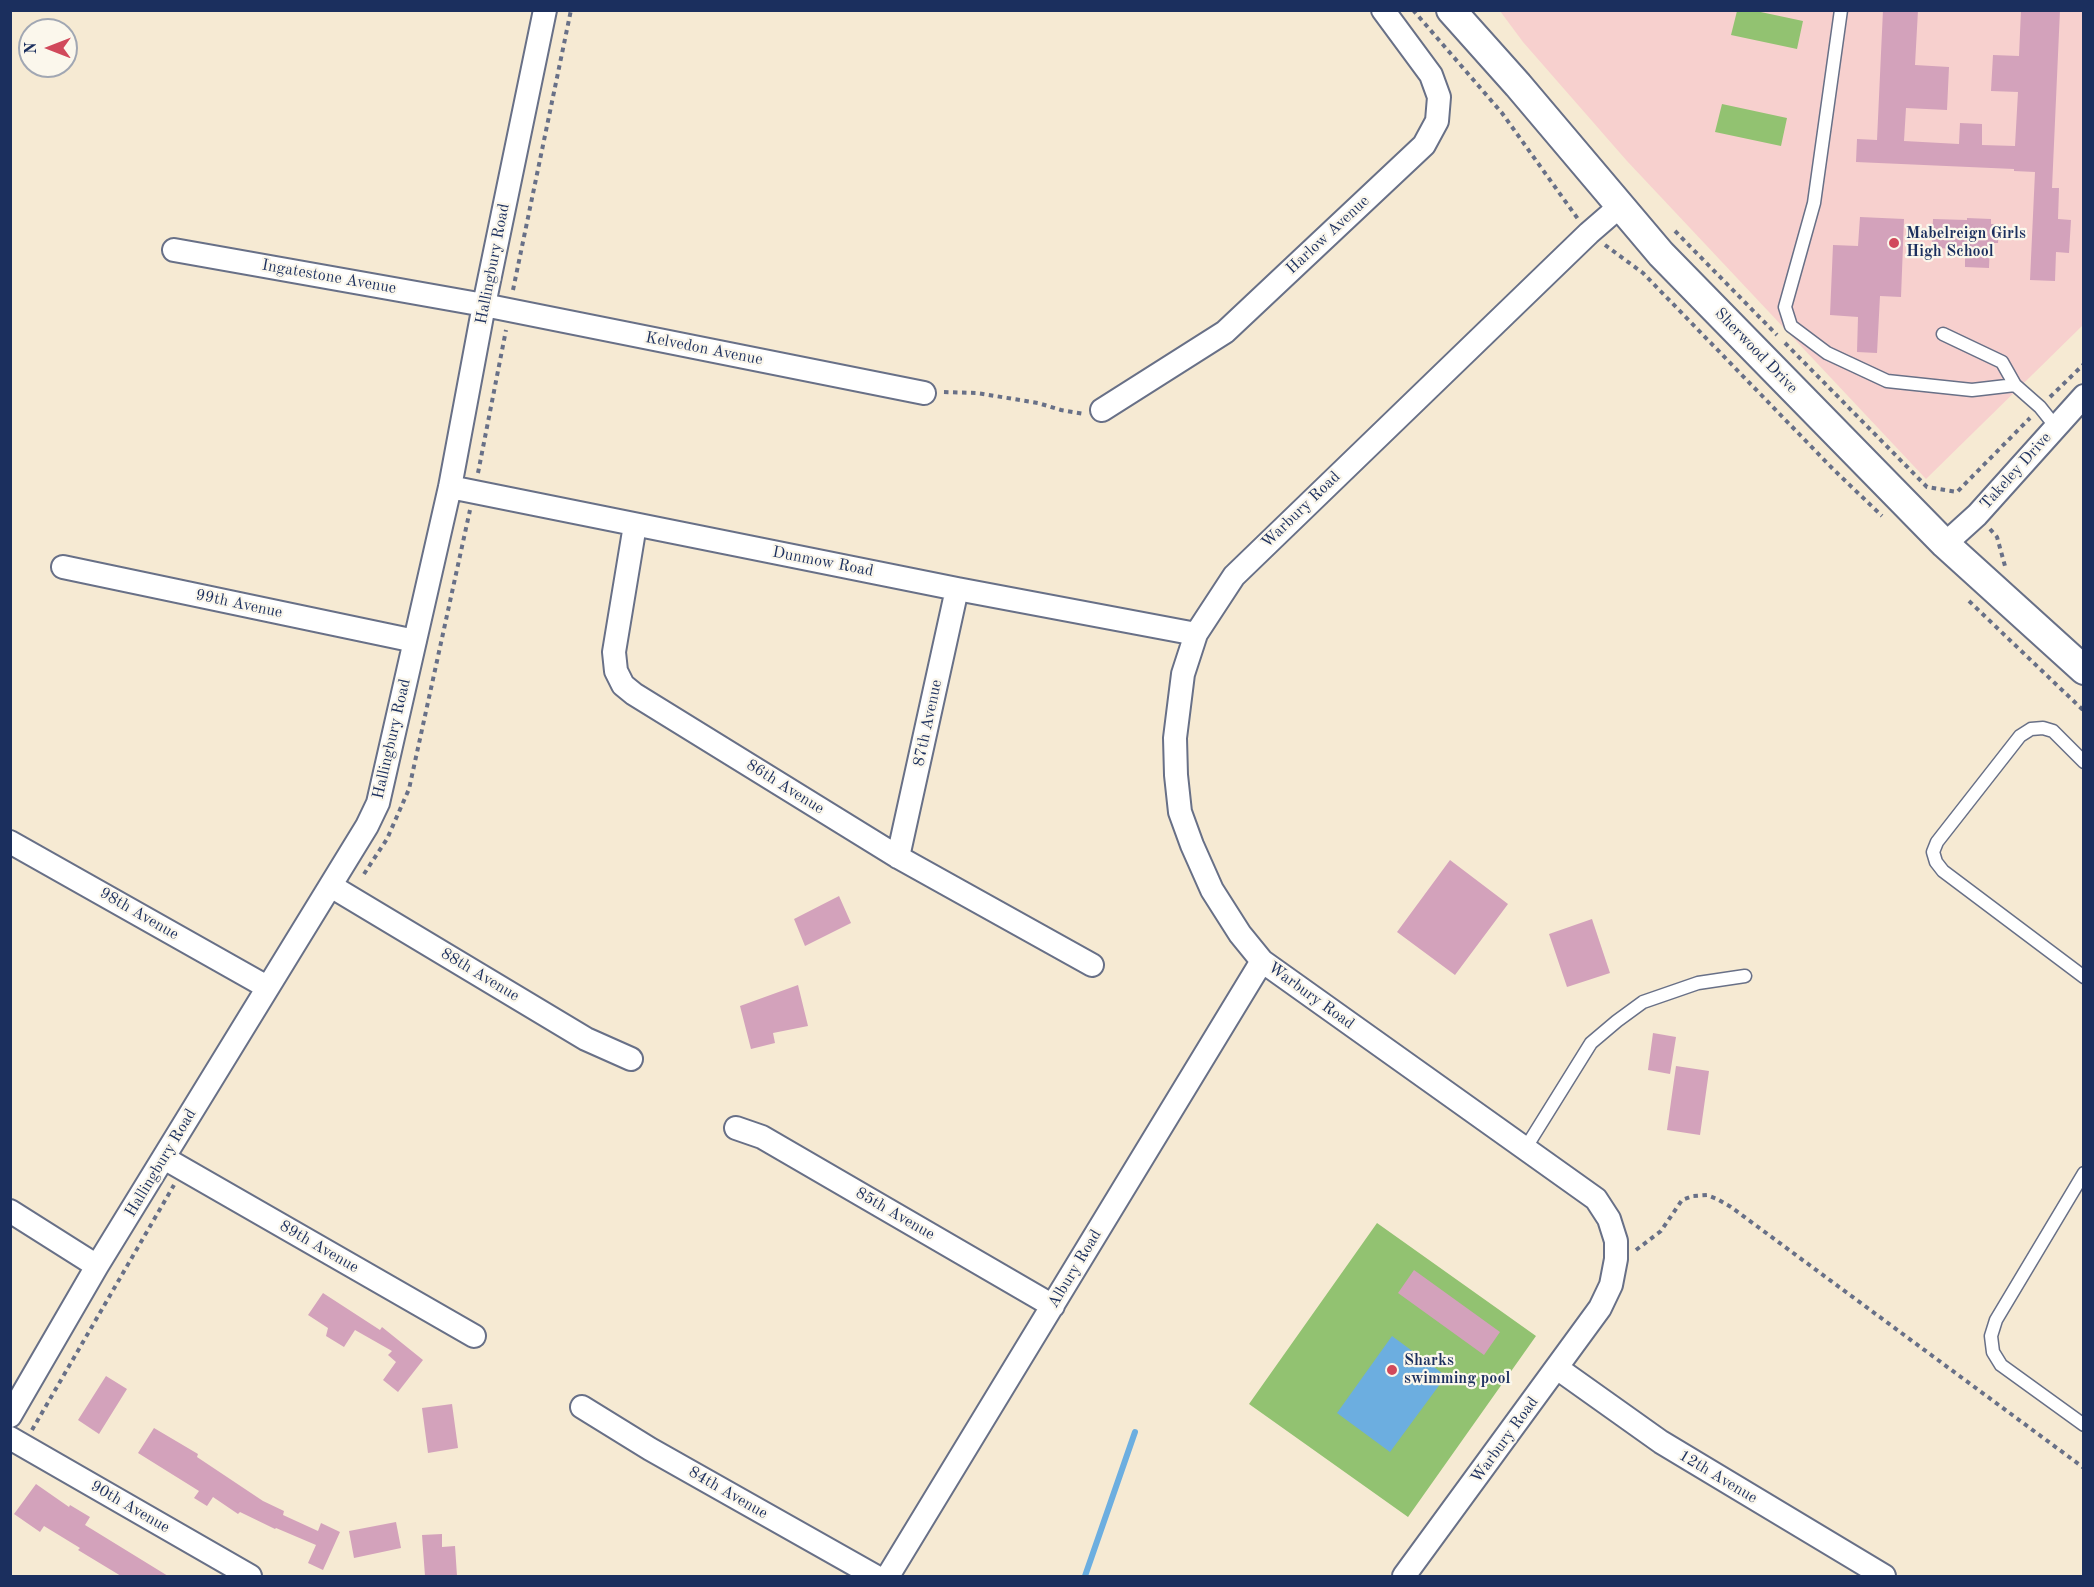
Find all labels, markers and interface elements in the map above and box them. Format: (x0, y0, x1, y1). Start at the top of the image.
north arrow (18, 18, 78, 78)
text: N (24, 42, 40, 54)
street label: Harlow Avenue (1282, 192, 1374, 278)
street label: Hallingbury Road (472, 202, 514, 326)
place label: Mabelreign Girls High School (1906, 224, 2026, 262)
marker: Mabelreign Girls High School (1887, 236, 1901, 250)
street label: Ingatestone Avenue (260, 256, 398, 298)
street label: Sherwood Drive (1710, 304, 1802, 398)
street label: Kelvedon Avenue (644, 328, 764, 370)
street label: Takeley Drive (1976, 428, 2056, 514)
street label: Warbury Road (1258, 468, 1344, 552)
street label: Dunmow Road (771, 543, 875, 581)
street label: 99th Avenue (194, 585, 284, 623)
street label: Hallingbury Road (369, 677, 415, 801)
street label: 87th Avenue (909, 678, 947, 768)
street label: 86th Avenue (743, 755, 827, 819)
street label: 98th Avenue (96, 884, 182, 944)
street label: 88th Avenue (437, 944, 523, 1006)
street label: Warbury Road (1264, 958, 1358, 1034)
street label: Hallingbury Road (121, 1105, 201, 1221)
street label: 85th Avenue (852, 1184, 938, 1244)
street label: 89th Avenue (276, 1217, 362, 1277)
street label: Albury Road (1044, 1226, 1106, 1312)
place label: Sharks swimming pool (1404, 1351, 1510, 1389)
marker: Sharks swimming pool (1385, 1363, 1399, 1377)
street label: Warbury Road (1467, 1393, 1543, 1487)
street label: 12th Avenue (1675, 1446, 1761, 1508)
street label: 84th Avenue (685, 1463, 771, 1523)
street label: 90th Avenue (87, 1477, 173, 1537)

